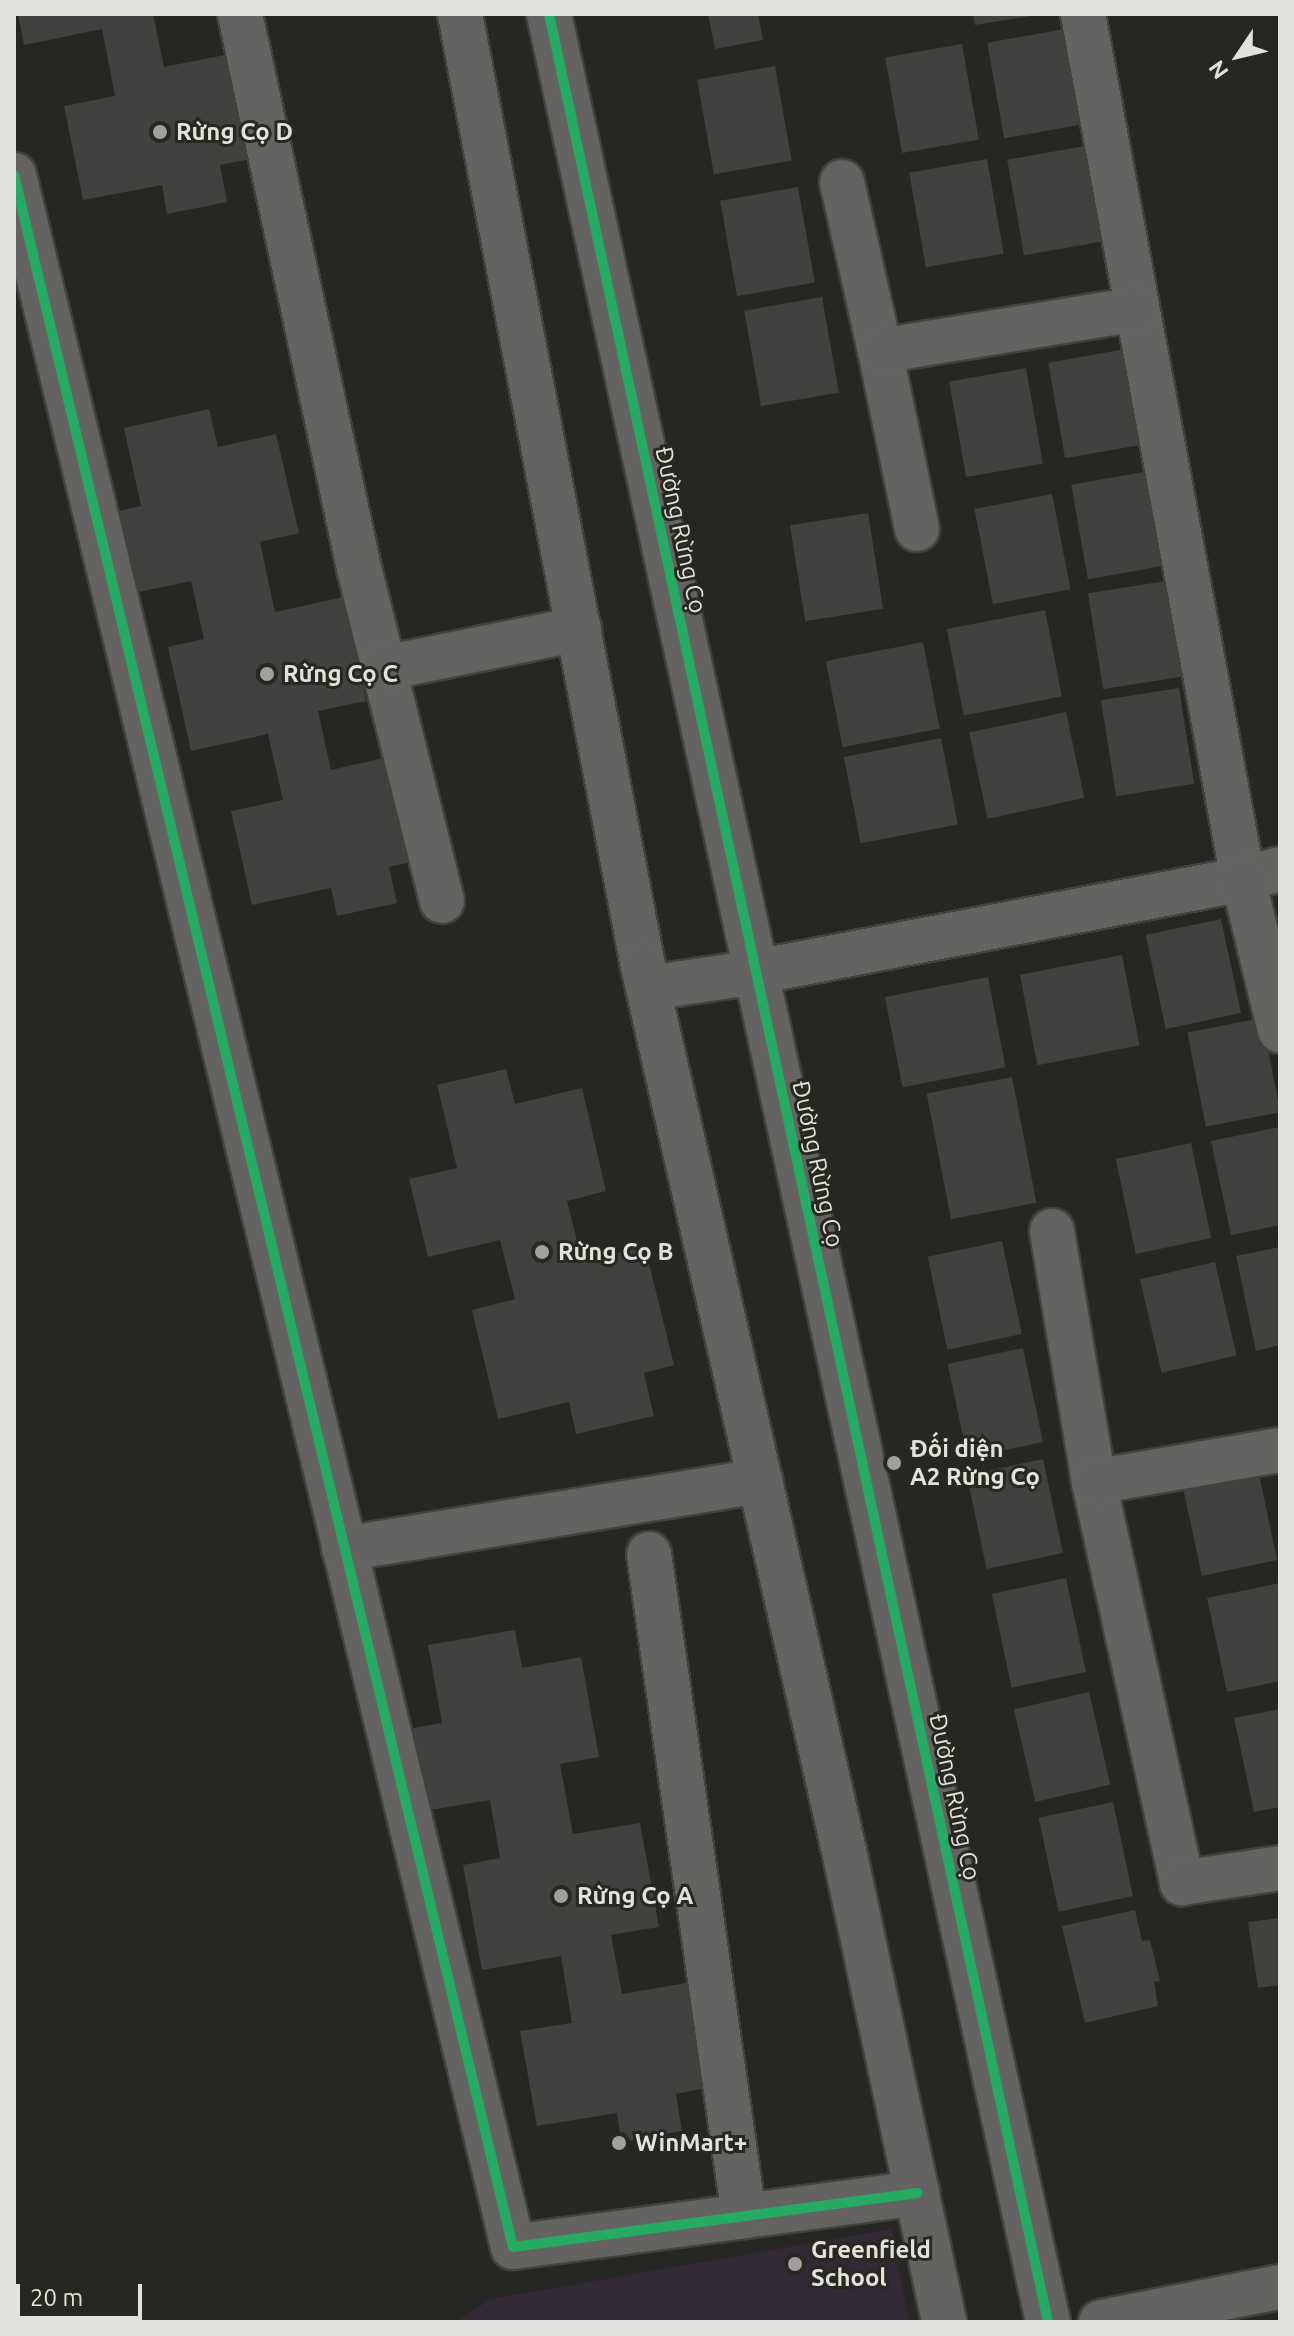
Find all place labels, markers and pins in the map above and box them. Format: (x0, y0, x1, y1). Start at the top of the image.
place label: Rừng Cọ D (176, 118, 293, 146)
marker: Rừng Cọ D (151, 123, 169, 141)
place label: Rừng Cọ C (283, 660, 398, 688)
marker: Rừng Cọ C (258, 665, 276, 683)
place label: Rừng Cọ B (558, 1238, 673, 1266)
marker: Rừng Cọ B (533, 1243, 551, 1261)
place label: Đối diện A2 Rừng Cọ (910, 1435, 1040, 1491)
marker: Đối diện A2 Rừng Cọ (885, 1454, 903, 1472)
place label: Rừng Cọ A (577, 1882, 693, 1910)
marker: Rừng Cọ A (552, 1887, 570, 1905)
place label: WinMart+ (635, 2129, 747, 2157)
marker: WinMart+ (610, 2134, 628, 2152)
place label: Greenfield School (811, 2236, 931, 2292)
marker: Greenfield School (786, 2255, 804, 2273)

